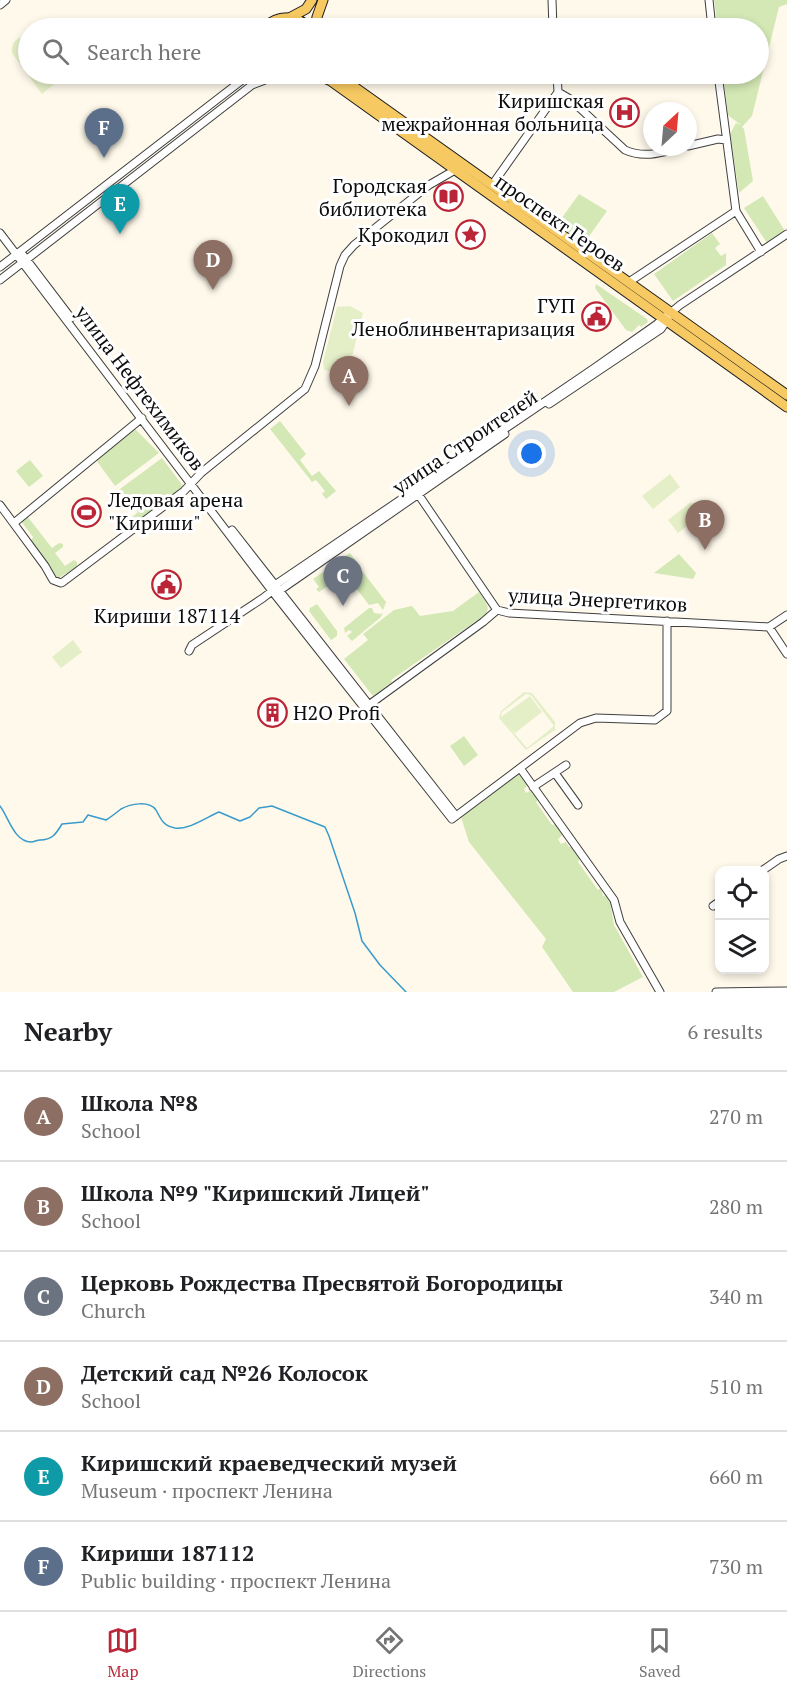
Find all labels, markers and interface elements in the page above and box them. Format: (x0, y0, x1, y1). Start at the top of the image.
search box (18, 18, 769, 84)
icon: search (39, 35, 72, 68)
text: Search here (87, 37, 201, 66)
place label: Киришская межрайонная больница (381, 87, 604, 137)
hospital icon: Киришская межрайонная больница (609, 97, 641, 129)
north arrow (643, 102, 697, 156)
pin: F (84, 108, 124, 158)
street label: проспект Героев (490, 168, 631, 278)
place label: Городская библиотека (319, 172, 427, 222)
library icon: Городская библиотека (432, 181, 464, 213)
pin: E (100, 184, 140, 234)
place icon: Крокодил (454, 219, 486, 251)
place label: Крокодил (358, 221, 449, 248)
pin: D (194, 240, 232, 290)
place label: ГУП Леноблинвентаризация (351, 292, 575, 342)
street label: улица Нефтехимиков (69, 299, 211, 476)
public building icon: ГУП Леноблинвентаризация (580, 301, 612, 333)
pin: A (330, 356, 368, 406)
street label: улица Строителей (386, 383, 543, 501)
your location (517, 439, 546, 468)
place label: Ледовая арена "Кириши" (107, 486, 243, 536)
sports icon: Ледовая арена "Кириши" (71, 496, 103, 528)
pin: B (686, 500, 724, 550)
pin: C (324, 556, 362, 606)
public building icon: Кириши 187114 (151, 569, 183, 601)
street label: улица Энергетиков (507, 581, 688, 618)
place label: Кириши 187114 (94, 602, 241, 629)
building icon: H2O Profi (256, 697, 288, 729)
place label: H2O Profi (293, 699, 381, 726)
map controls (715, 866, 769, 974)
button: locate (715, 866, 769, 920)
button: layers (715, 920, 769, 974)
text: Nearby (24, 1014, 112, 1048)
text: 6 results (688, 1018, 763, 1045)
text: Школа №8 (81, 1088, 198, 1117)
text: A (36, 1103, 51, 1130)
text: 270 m (709, 1103, 763, 1130)
text: School (81, 1117, 141, 1144)
text: Школа №9 "Киришский Лицей" (81, 1178, 430, 1207)
text: B (37, 1193, 50, 1220)
text: 280 m (709, 1193, 763, 1220)
text: School (81, 1207, 141, 1234)
text: Церковь Рождества Пресвятой Богородицы (81, 1268, 563, 1297)
text: C (37, 1283, 50, 1310)
text: 340 m (709, 1283, 763, 1310)
text: Church (81, 1297, 146, 1324)
text: Детский сад №26 Колосок (81, 1358, 368, 1387)
text: D (36, 1373, 51, 1400)
text: 510 m (709, 1373, 763, 1400)
text: School (81, 1387, 141, 1414)
text: Киришский краеведческий музей (81, 1448, 457, 1477)
text: E (37, 1463, 50, 1490)
text: 660 m (709, 1463, 763, 1490)
text: Museum · проспект Ленина (81, 1477, 333, 1504)
text: Кириши 187112 (81, 1538, 255, 1567)
text: F (38, 1553, 49, 1580)
text: 730 m (709, 1553, 763, 1580)
text: Public building · проспект Ленина (81, 1567, 391, 1594)
tab: Map (106, 1624, 139, 1682)
tab: Directions (352, 1624, 426, 1682)
tab: Saved (639, 1624, 681, 1682)

